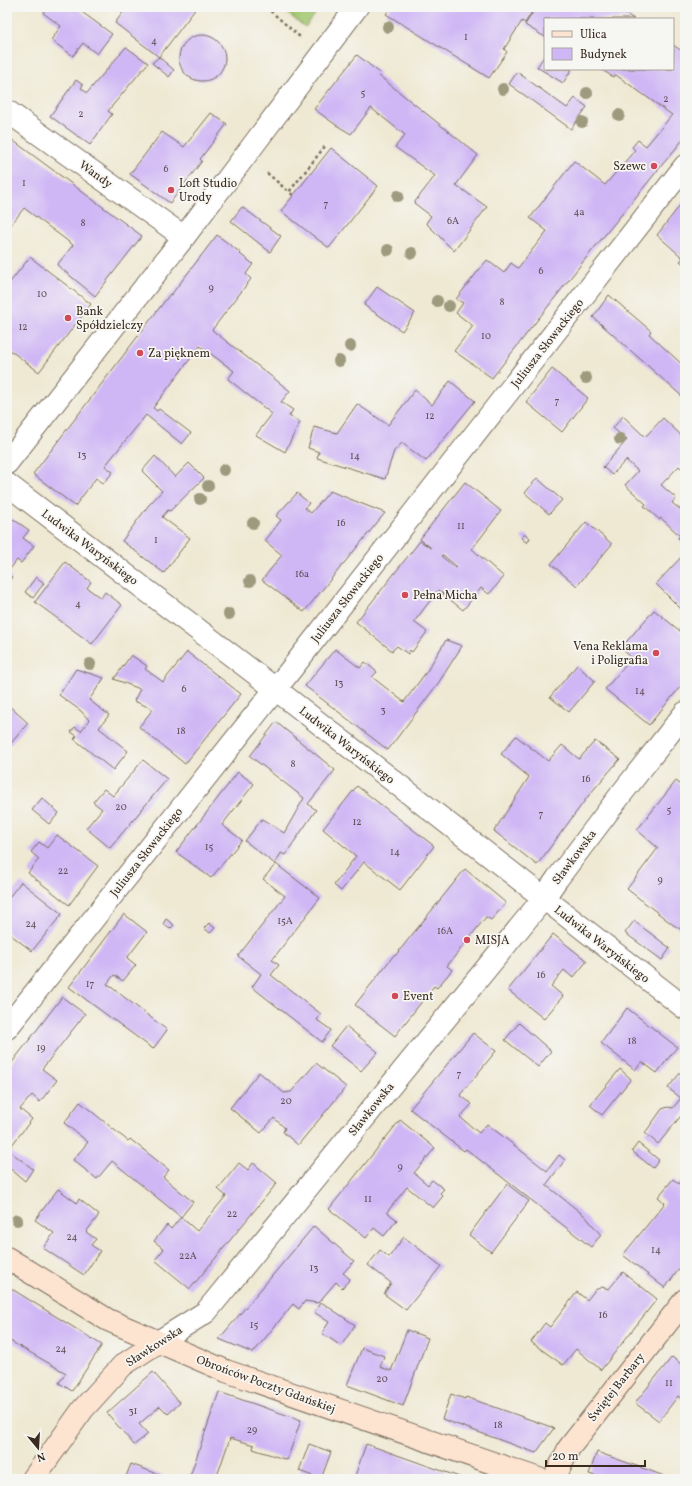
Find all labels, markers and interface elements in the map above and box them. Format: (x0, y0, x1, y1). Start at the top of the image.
legend (544, 18, 674, 70)
text: Ulica (580, 27, 607, 43)
house number: 1 (464, 30, 468, 44)
house number: 4 (151, 34, 157, 48)
text: Budynek (580, 47, 627, 63)
house number: 5 (361, 86, 366, 100)
house number: 2 (663, 92, 669, 106)
house number: 2 (78, 107, 84, 121)
street label: Wandy (75, 157, 116, 193)
place label: Szewc (613, 159, 646, 175)
marker: Szewc (649, 161, 659, 171)
house number: 6 (163, 162, 169, 176)
house number: 1 (22, 176, 26, 190)
place label: Loft Studio Urody (179, 176, 237, 206)
marker: Loft Studio Urody (166, 185, 176, 195)
house number: 7 (324, 197, 329, 211)
house number: 4a (574, 205, 584, 219)
house number: 6A (447, 214, 459, 228)
house number: 8 (80, 216, 86, 230)
house number: 6 (538, 264, 544, 278)
house number: 9 (208, 281, 214, 295)
house number: 10 (37, 287, 47, 301)
house number: 8 (499, 295, 505, 309)
street label: Juliusza Słowackiego (508, 296, 588, 392)
place label: Bank Spółdzielczy (76, 304, 143, 334)
marker: Bank Spółdzielczy (63, 313, 73, 323)
house number: 12 (18, 320, 28, 334)
house number: 10 (481, 329, 491, 343)
place label: Za pięknem (148, 346, 211, 362)
marker: Za pięknem (135, 348, 145, 358)
house number: 7 (555, 394, 560, 408)
house number: 12 (425, 409, 435, 423)
house number: 13 (77, 448, 87, 462)
house number: 14 (350, 449, 360, 463)
street label: Ludwika Waryńskiego (38, 506, 141, 589)
house number: 16 (337, 516, 345, 530)
house number: 11 (457, 519, 465, 533)
house number: 1 (154, 533, 158, 547)
street label: Juliusza Słowackiego (308, 551, 388, 647)
house number: 16a (295, 567, 309, 581)
place label: Pełna Micha (413, 588, 478, 604)
marker: Pełna Micha (400, 590, 410, 600)
house number: 4 (75, 597, 81, 611)
place label: Vena Reklama i Poligrafia (573, 639, 648, 669)
marker: Vena Reklama i Poligrafia (651, 648, 661, 658)
house number: 13 (334, 676, 344, 690)
house number: 6 (181, 682, 187, 696)
house number: 14 (635, 684, 645, 698)
street label: Ludwika Waryńskiego (295, 703, 397, 788)
house number: 3 (380, 703, 386, 717)
house number: 18 (177, 724, 185, 738)
house number: 8 (290, 757, 296, 771)
house number: 16 (582, 772, 590, 786)
house number: 20 (115, 800, 127, 814)
house number: 5 (667, 803, 672, 817)
street label: Juliusza Słowackiego (107, 805, 187, 901)
house number: 7 (539, 807, 544, 821)
house number: 12 (352, 815, 362, 829)
street label: Sławkowska (549, 827, 601, 888)
house number: 15 (205, 840, 214, 854)
house number: 14 (390, 845, 400, 859)
house number: 22 (58, 864, 68, 878)
house number: 9 (657, 873, 663, 887)
street label: Ludwika Waryńskiego (550, 902, 652, 987)
house number: 15A (277, 914, 293, 928)
house number: 24 (25, 917, 37, 931)
house number: 16A (437, 924, 453, 938)
place label: MISJA (475, 933, 510, 949)
marker: MISJA (462, 935, 472, 945)
house number: 16 (537, 968, 545, 982)
house number: 17 (86, 977, 95, 991)
place label: Event (403, 989, 434, 1005)
marker: Event (390, 991, 400, 1001)
house number: 18 (628, 1034, 636, 1048)
house number: 19 (36, 1041, 46, 1055)
house number: 7 (457, 1067, 462, 1081)
street label: Sławkowska (345, 1079, 398, 1140)
house number: 20 (280, 1094, 292, 1108)
house number: 9 (397, 1160, 403, 1174)
house number: 11 (364, 1192, 372, 1206)
house number: 22 (227, 1207, 237, 1221)
house number: 24 (66, 1230, 78, 1244)
house number: 14 (651, 1243, 661, 1257)
house number: 22A (179, 1249, 197, 1263)
house number: 13 (309, 1261, 319, 1275)
house number: 16 (599, 1308, 607, 1322)
house number: 15 (250, 1318, 259, 1332)
street label: Sławkowska (123, 1323, 186, 1371)
house number: 24 (55, 1342, 67, 1356)
street label: Świętej Barbary (584, 1349, 649, 1425)
street label: Obrońców Poczty Gdańskiej (194, 1352, 338, 1418)
house number: 20 (376, 1372, 388, 1386)
house number: 11 (665, 1376, 673, 1390)
house number: 31 (128, 1404, 138, 1418)
house number: 18 (494, 1418, 502, 1432)
house number: 29 (247, 1423, 257, 1437)
north arrow (18, 1428, 58, 1468)
scale bar (546, 1442, 645, 1468)
text: N (35, 1448, 47, 1464)
text: 20 m (552, 1449, 579, 1465)

